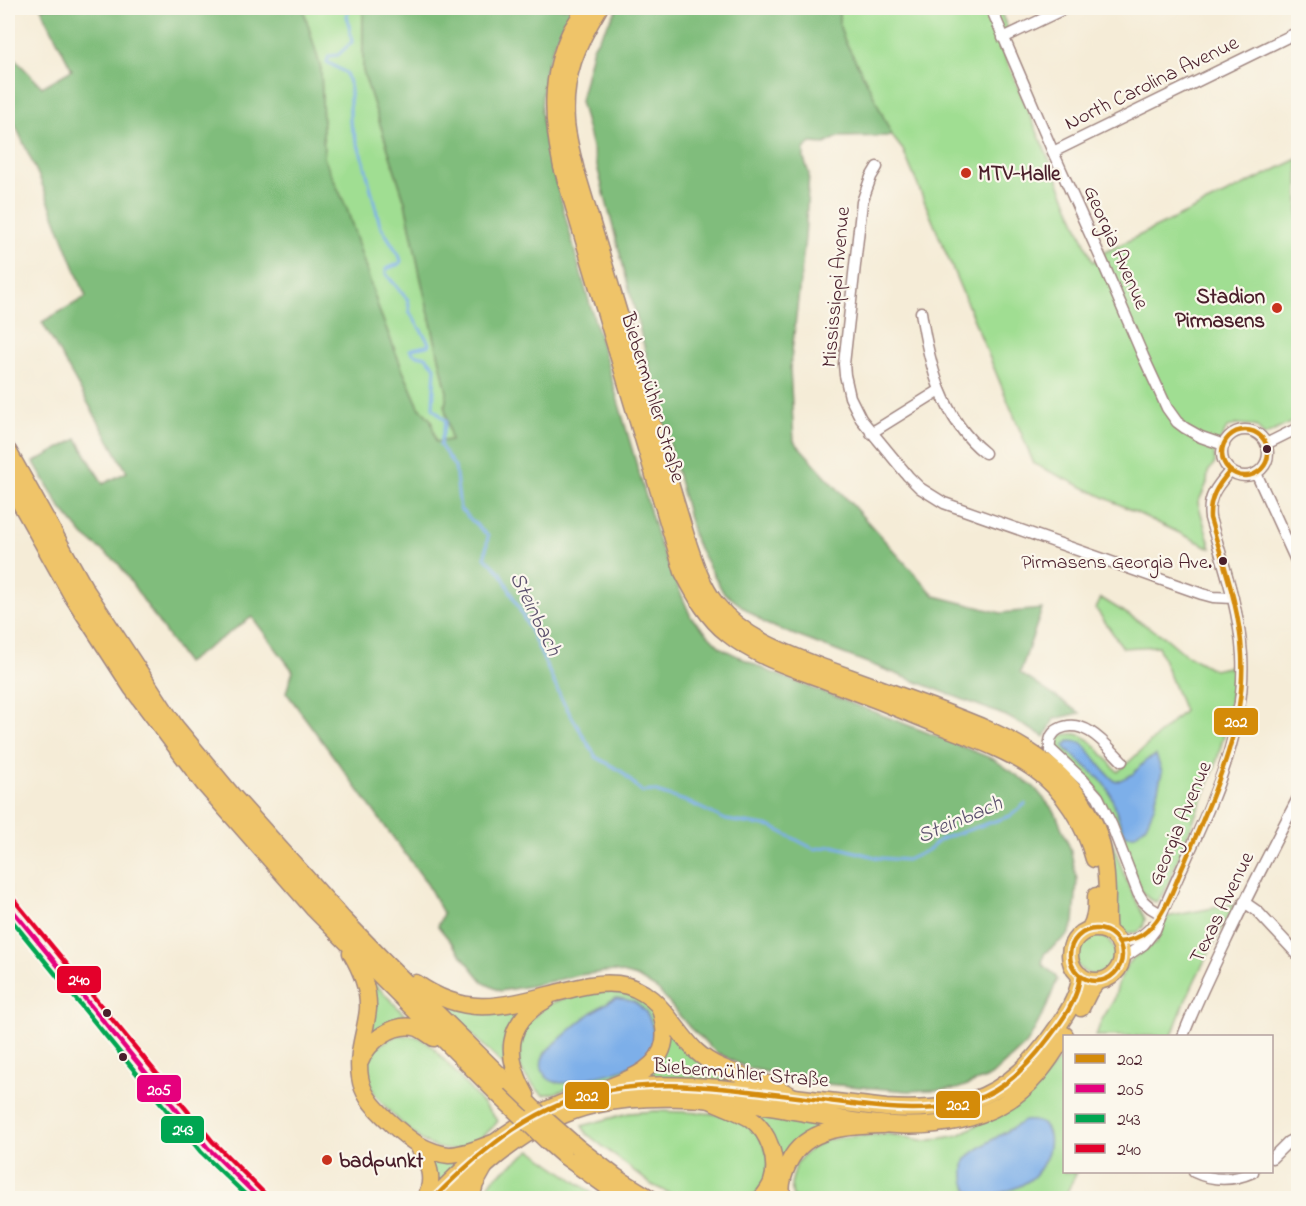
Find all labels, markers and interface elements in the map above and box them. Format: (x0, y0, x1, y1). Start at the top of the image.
street label: North Carolina Avenue (1060, 28, 1245, 139)
place label: MTV-Halle (978, 160, 1061, 190)
marker: MTV-Halle (959, 166, 973, 180)
street label: Georgia Avenue (1073, 181, 1156, 316)
street label: Mississippi Avenue (815, 205, 859, 369)
place label: Stadion Pirmasens (1175, 283, 1265, 337)
marker: Stadion Pirmasens (1270, 301, 1284, 315)
street label: Biebermühler Straße (612, 308, 692, 487)
unlabelled marker (1261, 443, 1273, 455)
place label: Pirmasens Georgia Ave. (1021, 549, 1212, 579)
marker: Pirmasens Georgia Ave. (1217, 555, 1229, 567)
water label: Steinbach (500, 567, 569, 662)
line badge: 202 (1213, 707, 1259, 736)
text: 202 (1224, 711, 1247, 735)
street label: Georgia Avenue (1141, 756, 1223, 891)
water label: Steinbach (913, 788, 1008, 853)
street label: Texas Avenue (1183, 846, 1263, 969)
line badge: 240 (56, 965, 102, 994)
text: 240 (67, 969, 90, 993)
unlabelled marker (101, 1007, 113, 1019)
legend (1063, 1035, 1273, 1173)
text: 202 (1117, 1048, 1143, 1074)
unlabelled marker (117, 1051, 129, 1063)
street label: Biebermühler Straße (651, 1051, 830, 1097)
line badge: 205 (136, 1074, 182, 1103)
text: 205 (1117, 1078, 1144, 1104)
text: 205 (146, 1079, 172, 1103)
line badge: 202 (564, 1081, 610, 1110)
text: 202 (575, 1085, 598, 1109)
line badge: 202 (935, 1090, 981, 1119)
text: 202 (946, 1094, 969, 1118)
text: 243 (1117, 1108, 1141, 1134)
line badge: 243 (160, 1115, 205, 1144)
text: 243 (171, 1119, 194, 1143)
text: 240 (1117, 1138, 1141, 1164)
place label: badpunkt (339, 1147, 424, 1177)
marker: badpunkt (320, 1153, 334, 1167)

